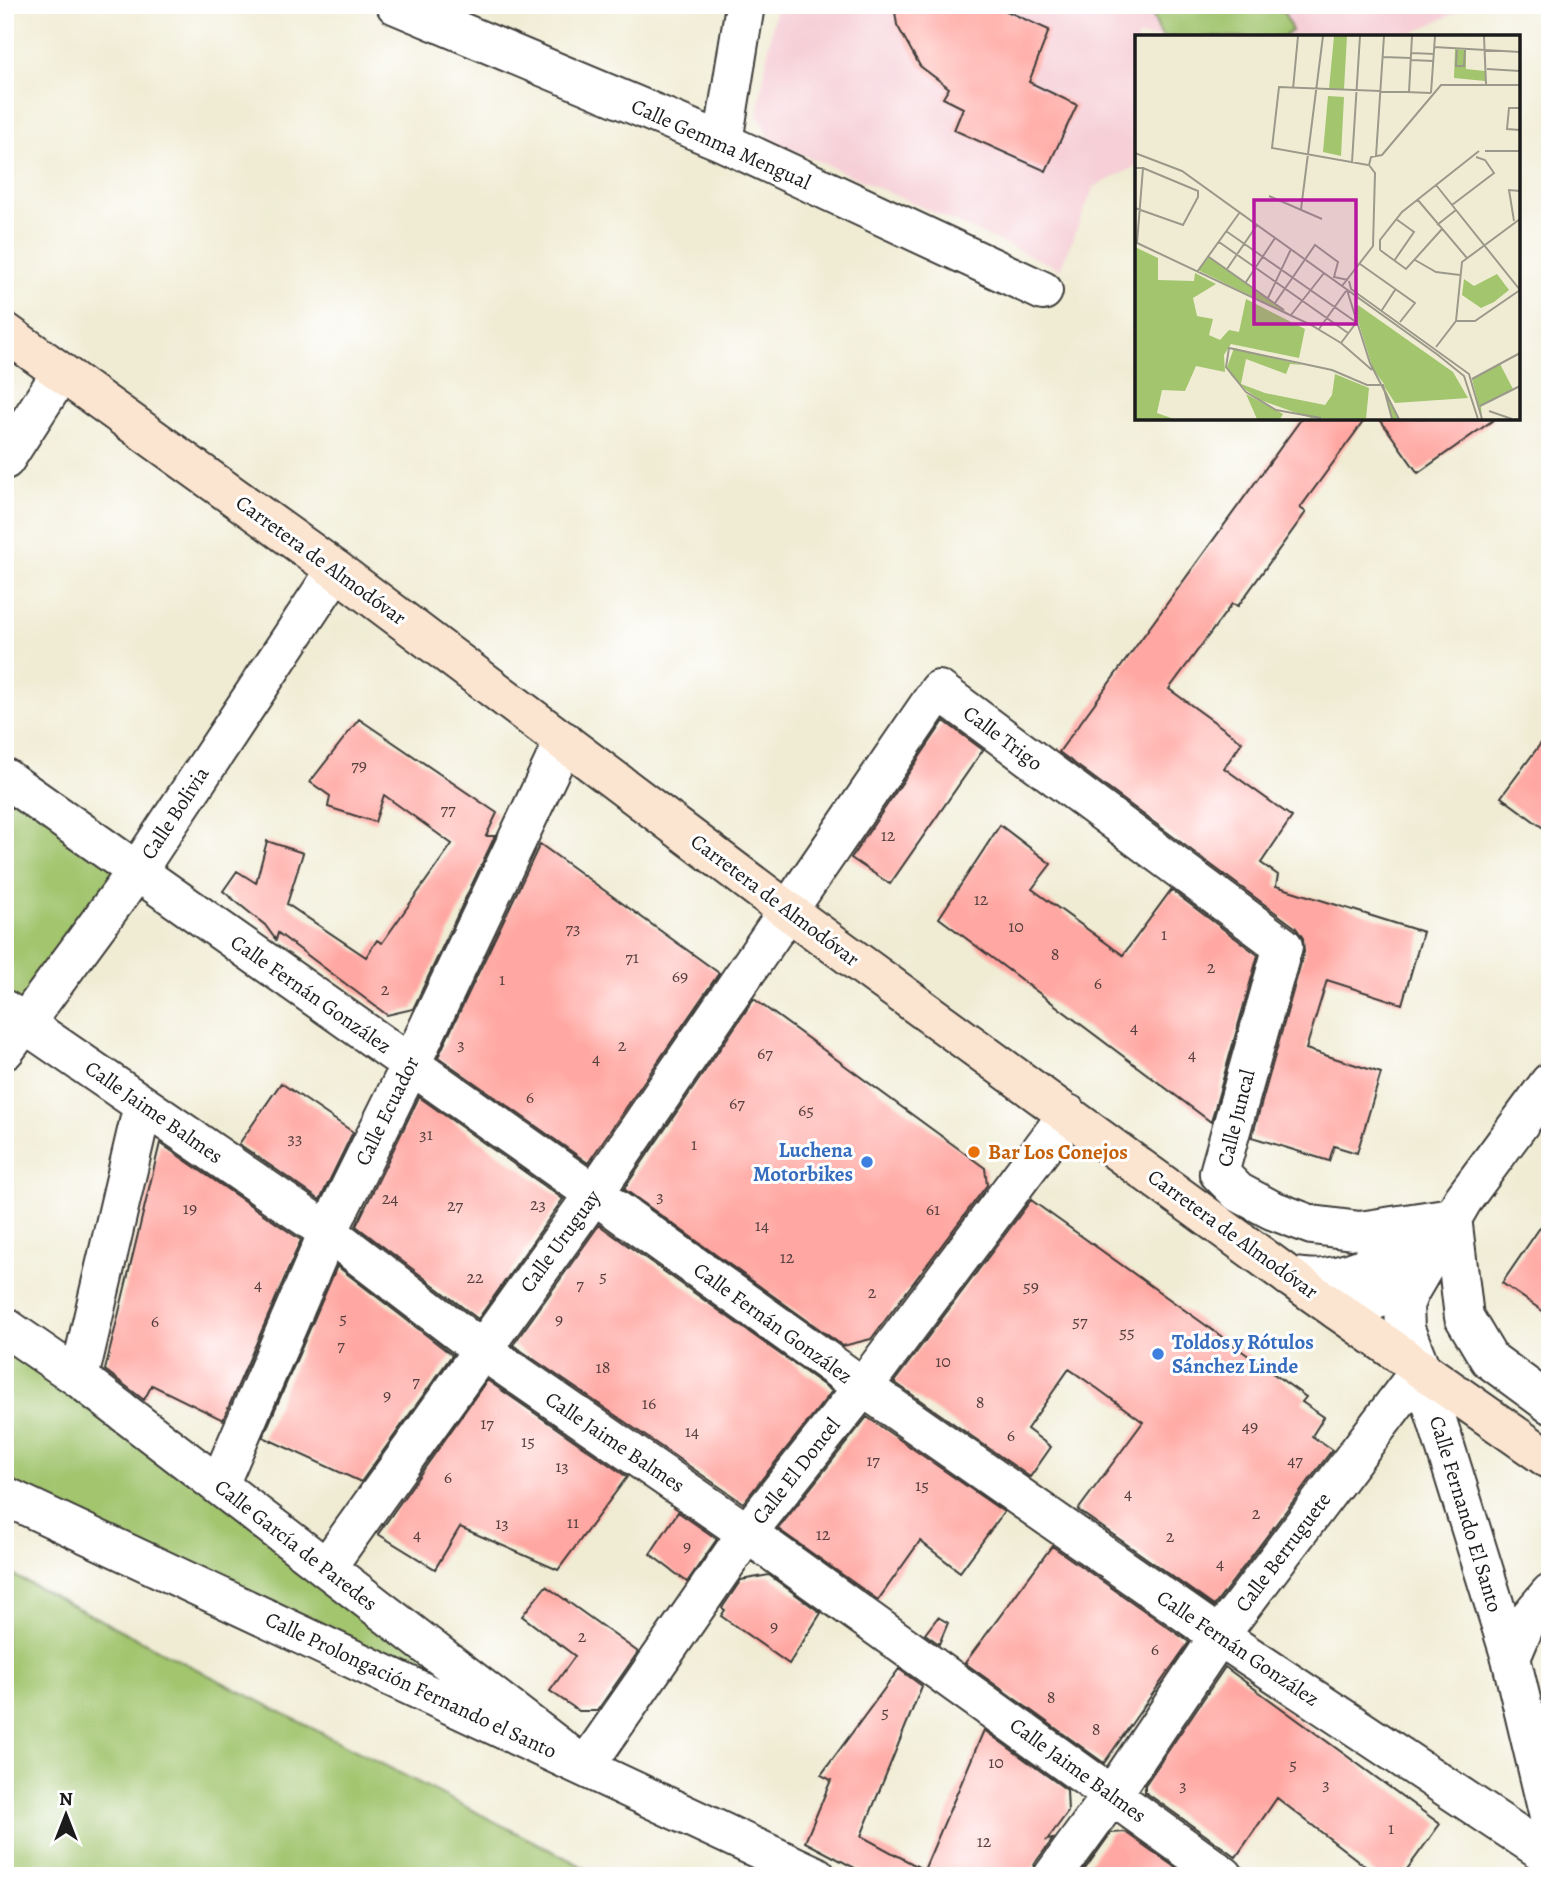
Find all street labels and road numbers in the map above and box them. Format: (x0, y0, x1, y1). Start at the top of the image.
street label: Calle Gemma Mengual (627, 92, 815, 196)
street label: Carretera de Almodóvar (230, 489, 412, 631)
street label: Calle Trigo (958, 699, 1048, 777)
street label: Calle Bolivia (134, 761, 216, 865)
street label: Carretera de Almodóvar (685, 827, 865, 973)
street label: Calle Fernán González (225, 928, 397, 1060)
street label: Calle Ecuador (348, 1052, 426, 1170)
street label: Calle Jaime Balmes (79, 1054, 229, 1170)
street label: Calle Juncal (1210, 1066, 1262, 1170)
street label: Carretera de Almodóvar (1142, 1163, 1324, 1305)
street label: Calle Uruguay (513, 1183, 607, 1298)
street label: Calle Fernán González (688, 1256, 858, 1390)
street label: Calle Jaime Balmes (540, 1385, 690, 1499)
street label: Calle El Doncel (745, 1412, 847, 1530)
street label: Calle Fernando El Santo (1423, 1412, 1509, 1616)
street label: Calle García de Paredes (209, 1473, 383, 1617)
street label: Calle Berruguete (1229, 1486, 1337, 1618)
street label: Calle Fernán González (1151, 1583, 1325, 1713)
street label: Calle Prolongación Fernando el Santo (261, 1605, 561, 1765)
street label: Calle Jaime Balmes (1004, 1711, 1152, 1829)

